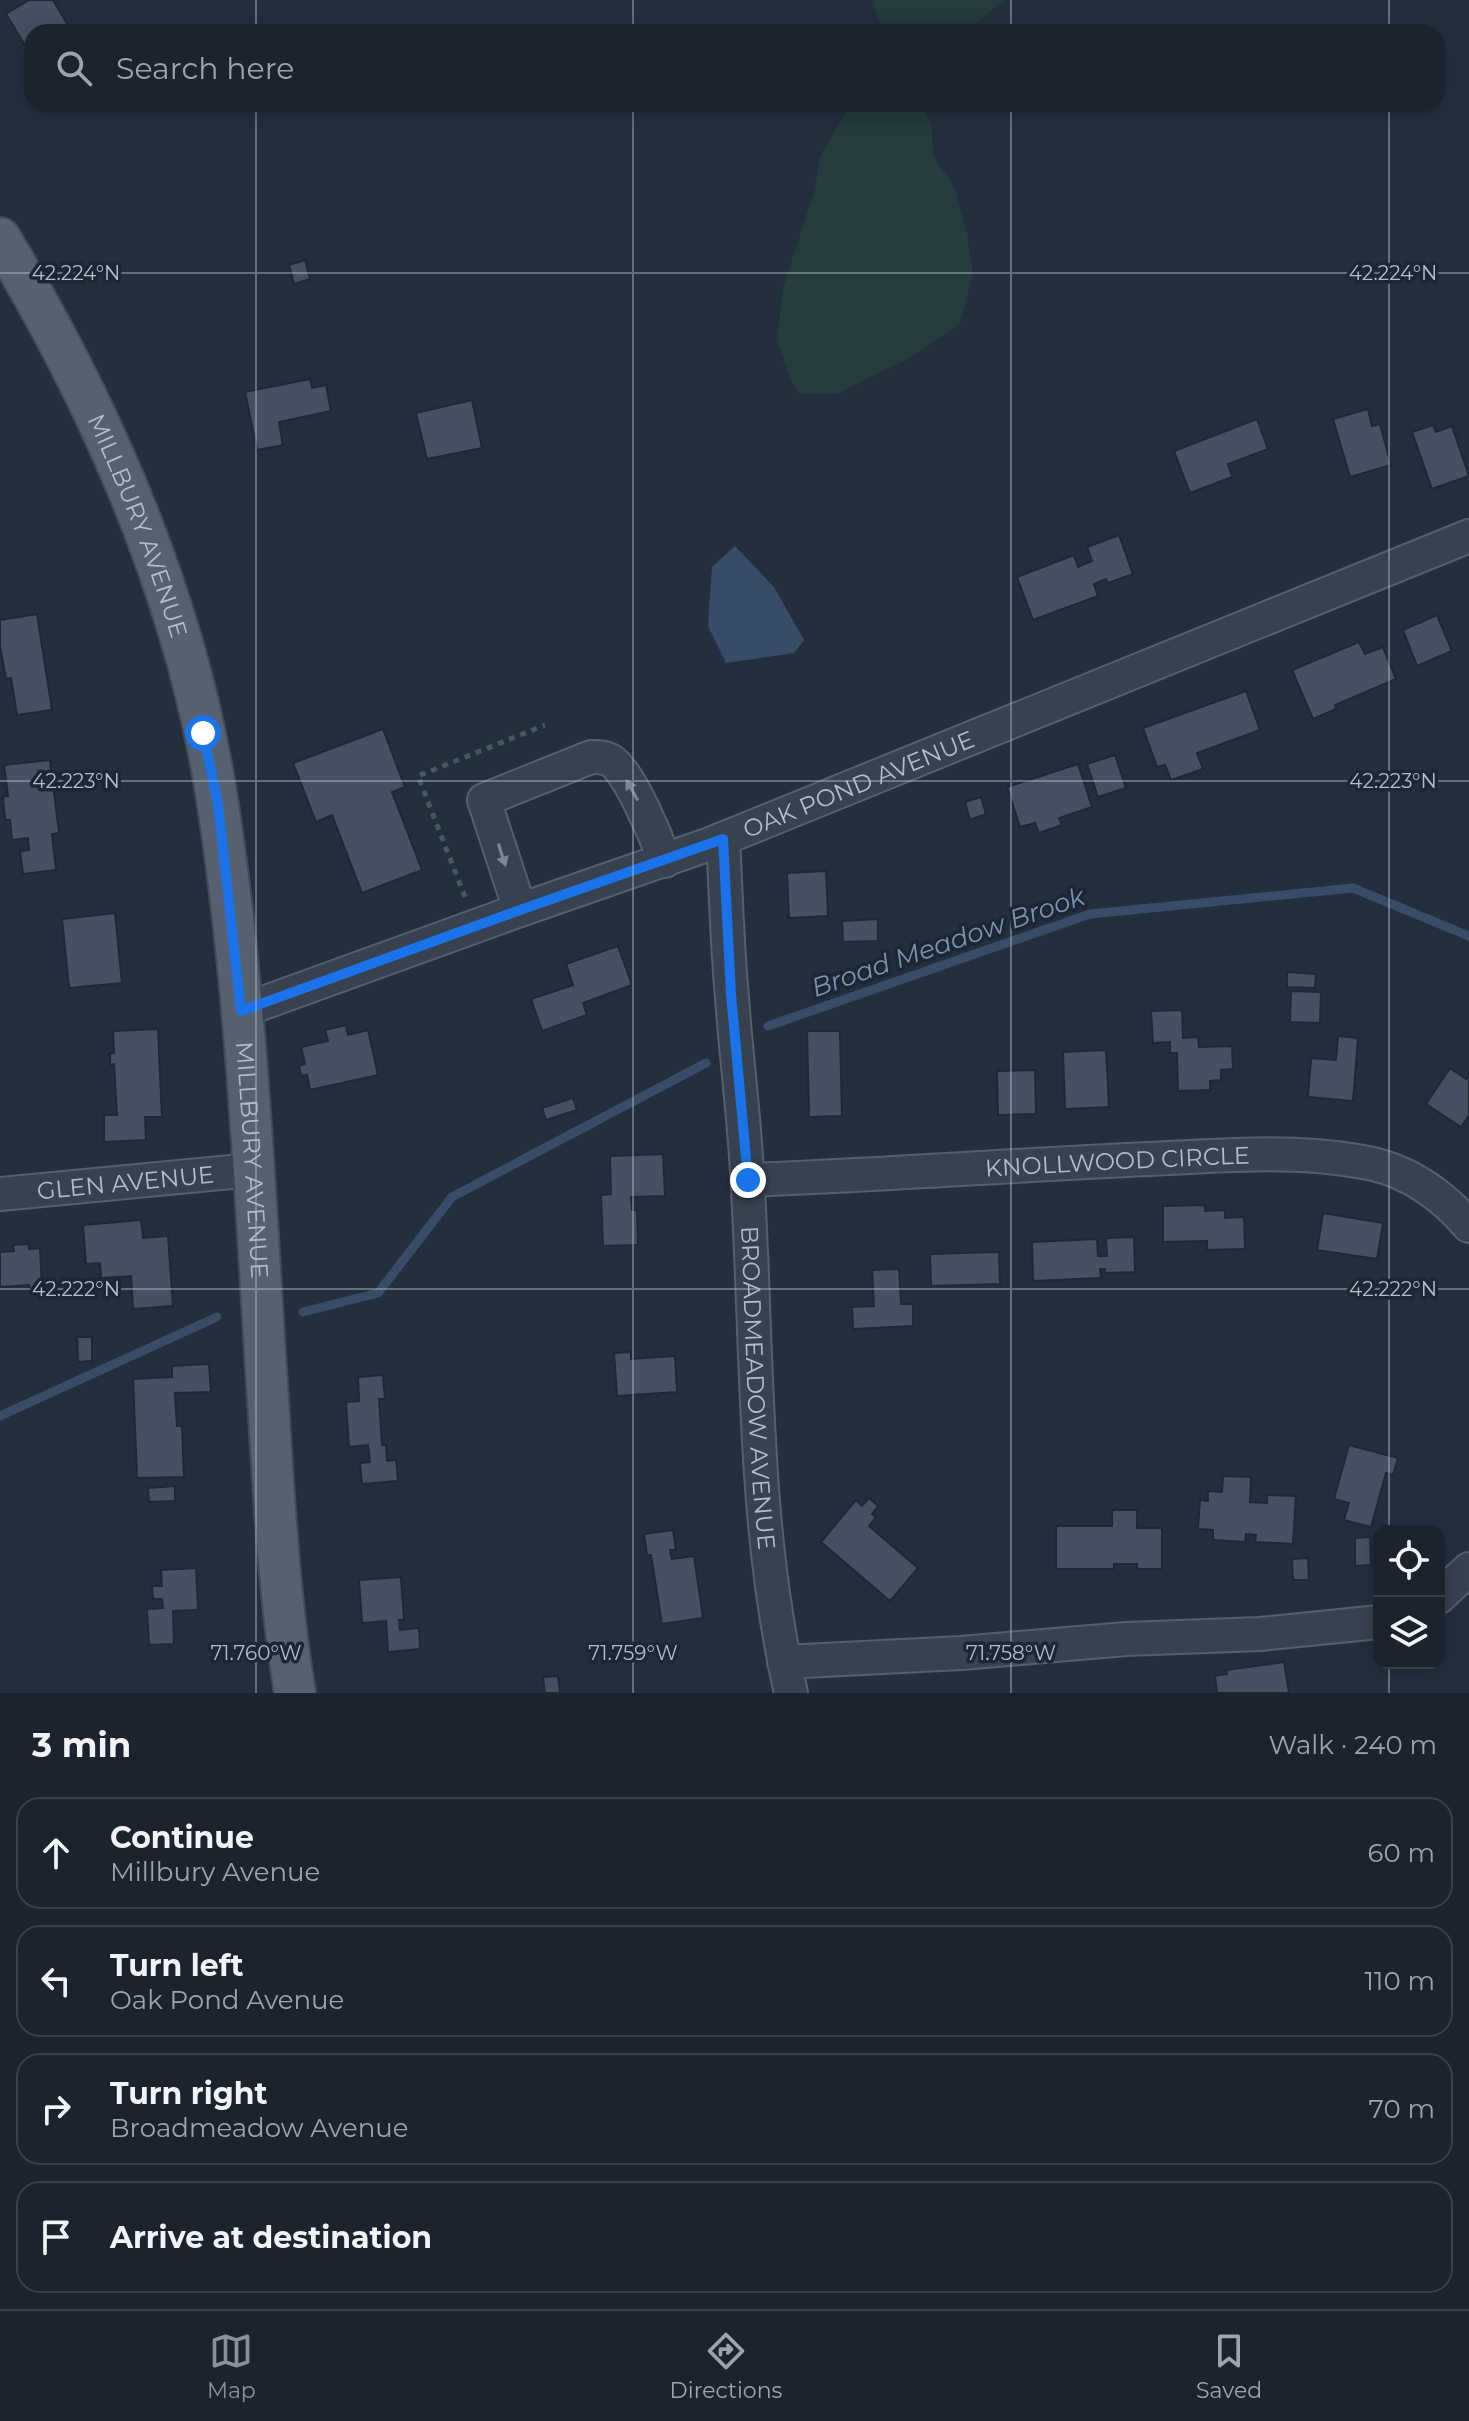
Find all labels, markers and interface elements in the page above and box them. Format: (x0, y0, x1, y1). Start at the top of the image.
search box (24, 24, 1445, 112)
icon: search (52, 46, 96, 90)
text: Search here (116, 50, 294, 87)
text: 42.224°N (32, 261, 120, 285)
text: 42.224°N (1349, 261, 1437, 285)
street label: MILLBURY AVENUE (82, 409, 194, 641)
route start (185, 715, 221, 751)
street label: OAK POND AVENUE (739, 724, 978, 844)
text: 42.223°N (32, 769, 120, 793)
text: 42.223°N (1349, 769, 1437, 793)
one-way arrow (625, 779, 638, 802)
one-way arrow (496, 843, 509, 867)
water label: Broad Meadow Brook (807, 880, 1090, 1004)
street label: MILLBURY AVENUE (230, 1040, 275, 1279)
street label: KNOLLWOOD CIRCLE (984, 1140, 1250, 1182)
street label: GLEN AVENUE (35, 1159, 215, 1205)
route end (730, 1162, 766, 1198)
street label: BROADMEADOW AVENUE (735, 1225, 782, 1551)
text: 42.222°N (32, 1277, 120, 1301)
text: 42.222°N (1349, 1277, 1437, 1301)
map controls (1373, 1525, 1445, 1669)
button: locate (1373, 1525, 1445, 1597)
button: layers (1373, 1597, 1445, 1669)
text: 71.760°W (210, 1641, 302, 1665)
text: 71.759°W (588, 1641, 678, 1665)
text: 71.758°W (966, 1641, 1056, 1665)
text: 3 min (32, 1724, 131, 1766)
text: Walk · 240 m (1269, 1729, 1437, 1761)
text: Continue (110, 1819, 254, 1856)
icon: ahead (34, 1831, 78, 1875)
text: 60 m (1368, 1837, 1435, 1869)
text: Millbury Avenue (110, 1856, 320, 1888)
text: Turn left (110, 1947, 243, 1984)
icon: left (34, 1959, 78, 2003)
text: 110 m (1365, 1965, 1435, 1997)
text: Oak Pond Avenue (110, 1984, 344, 2016)
text: Turn right (110, 2075, 267, 2112)
icon: right (34, 2087, 78, 2131)
text: 70 m (1369, 2093, 1435, 2125)
text: Broadmeadow Avenue (110, 2112, 408, 2144)
icon: arrive (34, 2215, 78, 2259)
text: Arrive at destination (110, 2219, 432, 2256)
tab: Map (207, 2329, 256, 2404)
tab: Directions (670, 2329, 782, 2404)
tab: Saved (1196, 2329, 1262, 2404)

